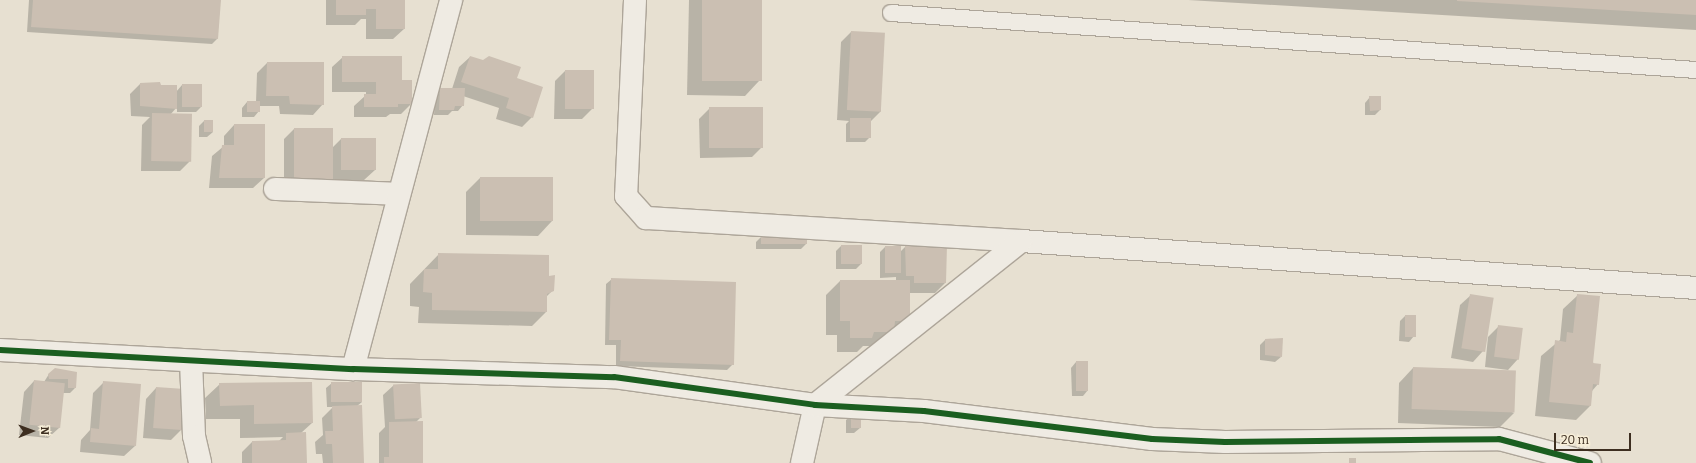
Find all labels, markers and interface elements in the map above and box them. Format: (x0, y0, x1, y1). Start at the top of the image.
north arrow (12, 411, 52, 451)
scale bar (1556, 425, 1633, 451)
text: N (38, 426, 51, 435)
text: 20 m (1561, 433, 1589, 447)

